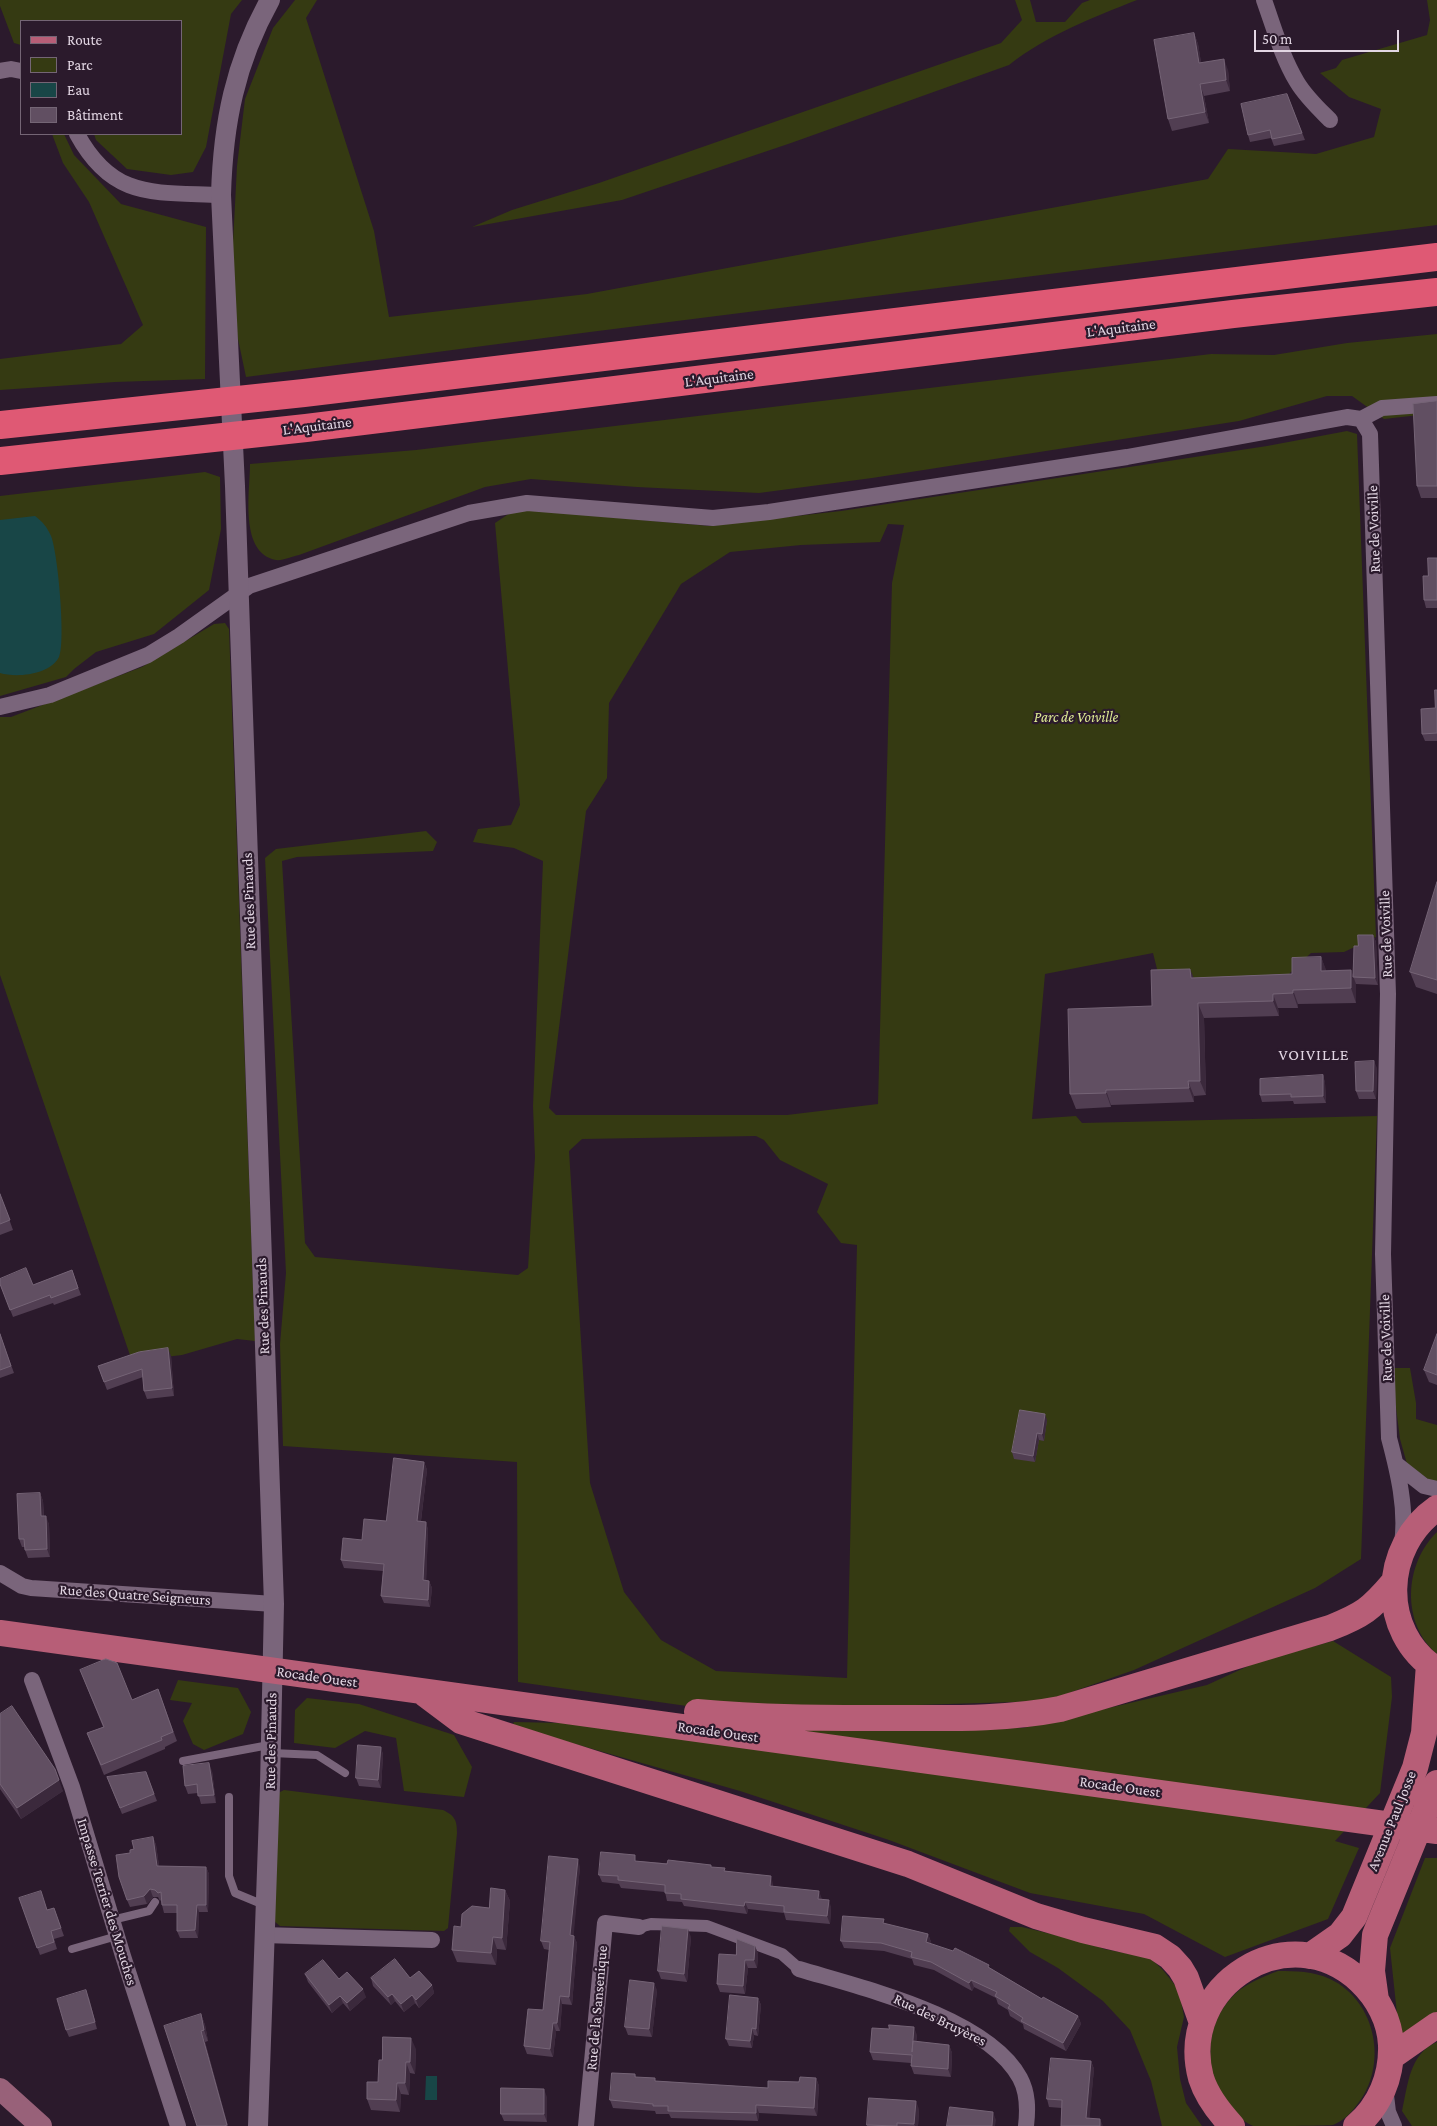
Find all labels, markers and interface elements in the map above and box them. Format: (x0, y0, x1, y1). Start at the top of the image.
legend (20, 20, 182, 135)
scale bar (1257, 20, 1402, 52)
text: 50 m (1262, 31, 1292, 47)
text: Route (67, 32, 102, 48)
text: Parc (67, 57, 93, 73)
text: Eau (67, 82, 90, 98)
text: Bâtiment (67, 107, 123, 123)
street label: L'Aquitaine (1085, 315, 1157, 341)
street label: L'Aquitaine (683, 365, 755, 391)
street label: L'Aquitaine (281, 413, 353, 439)
street label: Rue de Voiville (1363, 485, 1385, 573)
park label: Parc de Voiville (1034, 708, 1118, 726)
street label: Rue des Pinauds (238, 852, 260, 950)
street label: Rue de Voiville (1375, 890, 1397, 978)
district label: VOIVILLE (1277, 1045, 1351, 1065)
street label: Rue des Pinauds (252, 1257, 274, 1355)
street label: Rue de Voiville (1375, 1294, 1397, 1382)
street label: Rue des Quatre Seigneurs (59, 1581, 211, 1609)
street label: Rocade Ouest (275, 1662, 359, 1692)
street label: Rue des Pinauds (261, 1692, 281, 1790)
street label: Rocade Ouest (676, 1717, 760, 1747)
street label: Avenue Paul Josse (1364, 1768, 1420, 1874)
street label: Rocade Ouest (1078, 1772, 1162, 1802)
street label: Impasse Terrier des Mouches (73, 1816, 141, 1988)
street label: Rue de la Sansenique (583, 1945, 611, 2071)
street label: Rue des Bruyères (891, 1990, 989, 2050)

